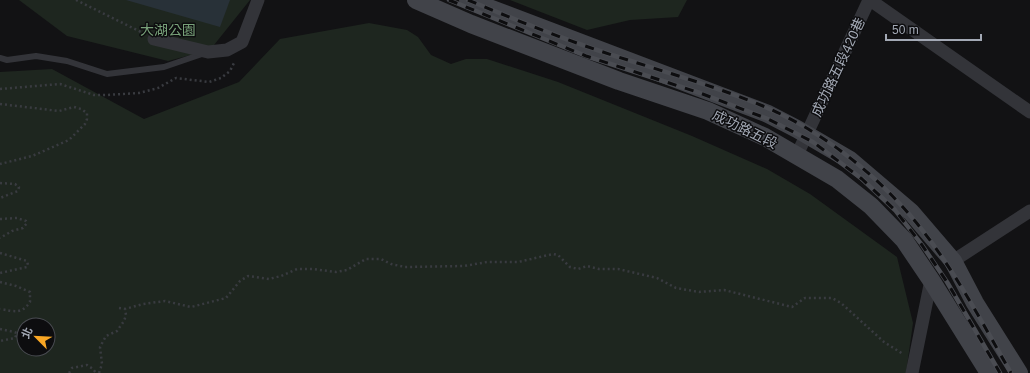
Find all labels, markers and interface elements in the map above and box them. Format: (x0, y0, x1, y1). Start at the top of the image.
street label: 成功路五段420巷 (808, 15, 868, 119)
scale bar (886, 16, 981, 42)
park label: 大湖公園 (140, 22, 196, 38)
text: 50 m (892, 23, 919, 37)
street label: 成功路五段 (710, 106, 780, 152)
north arrow (16, 317, 56, 357)
text: 北 (19, 325, 35, 340)

